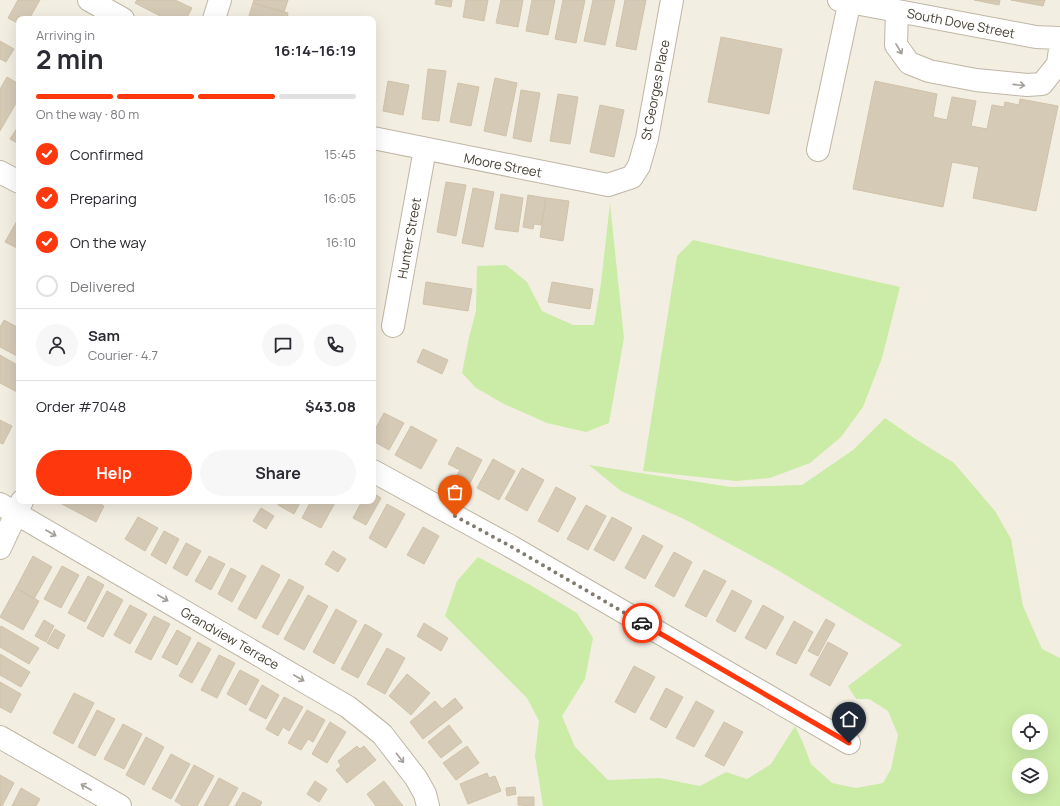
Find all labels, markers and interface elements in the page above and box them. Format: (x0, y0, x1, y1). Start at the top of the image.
street label: South Dove Street (905, 4, 1017, 42)
text: Arriving in (36, 26, 95, 44)
street label: St Georges Place (636, 38, 674, 142)
text: 16:14–16:19 (274, 40, 356, 61)
text: 2 min (36, 41, 104, 77)
one-way arrow (896, 43, 904, 55)
one-way arrow (1012, 81, 1025, 88)
text: On the way · 80 m (36, 105, 139, 123)
icon: check (36, 143, 58, 165)
text: Confirmed (70, 144, 143, 165)
text: 15:45 (324, 145, 356, 163)
street label: Moore Street (462, 149, 544, 181)
icon: check (36, 187, 58, 209)
text: Preparing (70, 188, 137, 209)
text: 16:05 (324, 189, 356, 207)
street label: Hunter Street (393, 196, 425, 280)
icon: check (36, 231, 58, 253)
text: On the way (70, 232, 146, 253)
text: 16:10 (326, 233, 356, 251)
text: Delivered (70, 276, 135, 297)
button: person (36, 324, 78, 366)
button: chat (262, 324, 304, 366)
button: phone (314, 324, 356, 366)
text: Sam (88, 325, 120, 346)
text: Courier · 4.7 (88, 346, 158, 364)
text: Order #7048 (36, 396, 126, 417)
text: $43.08 (305, 396, 356, 417)
button: Help (36, 450, 192, 496)
button: Share (200, 450, 356, 496)
pin (438, 475, 472, 516)
icon: bag (444, 481, 466, 503)
one-way arrow (45, 529, 57, 537)
one-way arrow (157, 595, 169, 603)
street label: Grandview Terrace (177, 602, 283, 674)
courier (622, 603, 662, 643)
icon: car (631, 612, 653, 634)
one-way arrow (293, 675, 305, 683)
pin (832, 702, 866, 743)
icon: home (838, 708, 860, 730)
map controls (1012, 714, 1048, 794)
button: locate (1012, 714, 1048, 750)
one-way arrow (396, 752, 405, 763)
button: layers (1012, 758, 1048, 794)
one-way arrow (80, 782, 92, 790)

